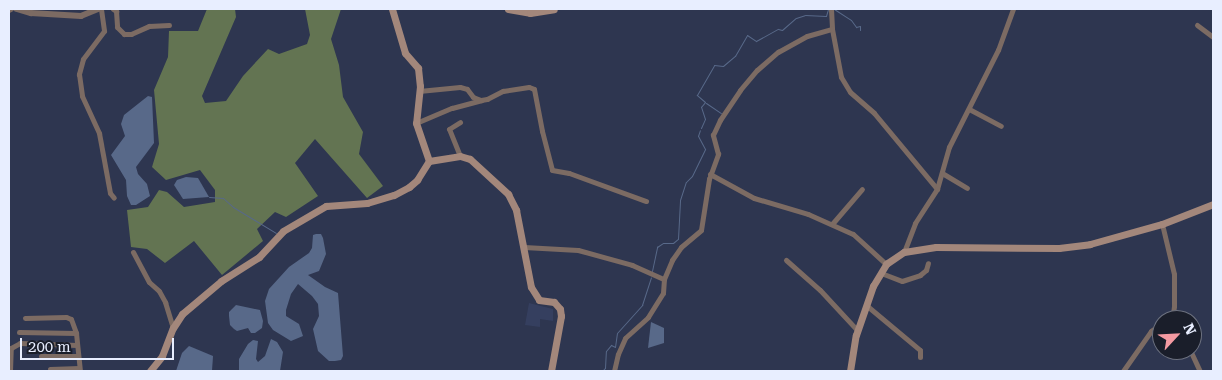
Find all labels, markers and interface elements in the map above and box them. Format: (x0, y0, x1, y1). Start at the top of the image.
north arrow (1152, 310, 1202, 360)
text: N (1180, 321, 1199, 337)
scale bar (22, 328, 176, 360)
text: 200 m (28, 338, 71, 356)

